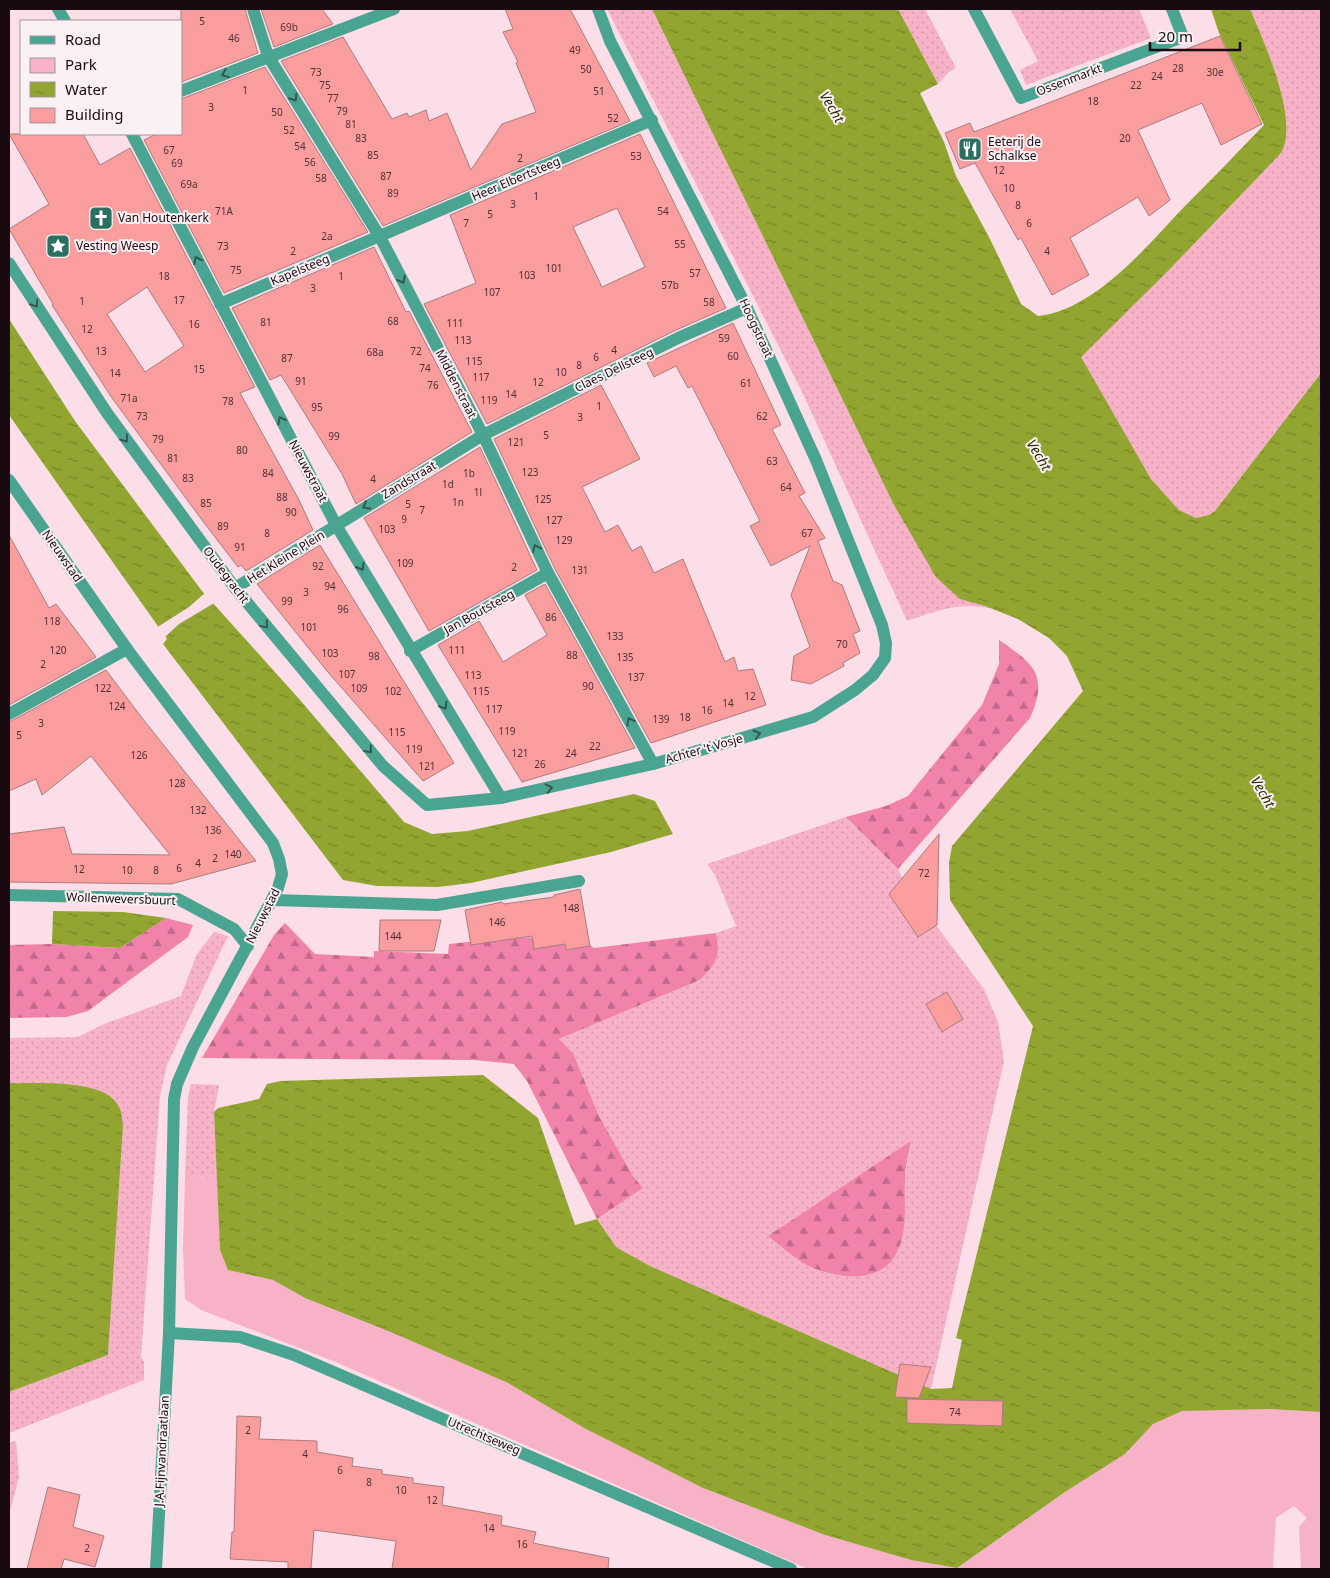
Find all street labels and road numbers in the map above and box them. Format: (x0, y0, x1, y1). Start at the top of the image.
street label: Ossenmarkt (1034, 59, 1105, 100)
street label: Heer Elbertsteeg (469, 152, 563, 205)
street label: Kapelsteeg (268, 250, 332, 290)
street label: Hoogstraat (735, 295, 778, 361)
street label: Claes Dellsteeg (572, 343, 656, 396)
street label: Middenstraat (432, 346, 481, 422)
street label: Nieuwstraat (285, 437, 332, 506)
street label: Zandstraat (378, 456, 440, 503)
street label: Nieuwstad (38, 526, 87, 585)
street label: Het Kleine Plein (244, 526, 328, 587)
street label: Oudegracht (199, 543, 254, 607)
street label: Jan Boutsteeg (439, 585, 517, 638)
street label: Achter 't Vosje (663, 729, 745, 768)
street label: Nieuwstad (241, 885, 284, 946)
street label: Wollenweversbuurt (66, 888, 177, 909)
street label: J.A.Fijnvandraatlaan (150, 1395, 173, 1508)
street label: Utrechtseweg (445, 1412, 523, 1459)

